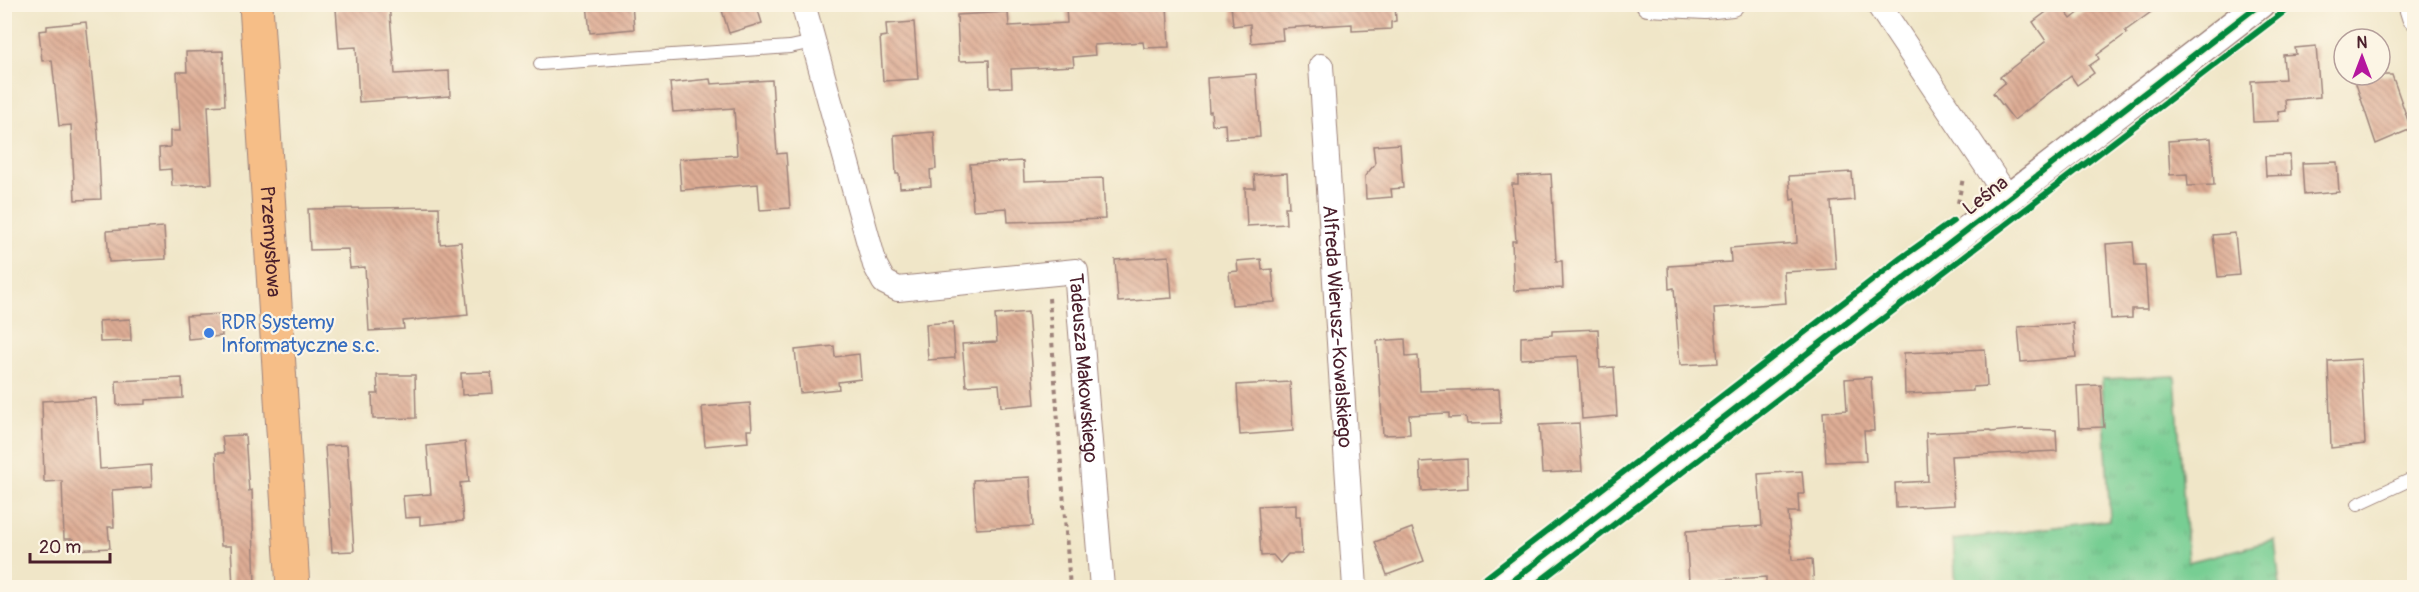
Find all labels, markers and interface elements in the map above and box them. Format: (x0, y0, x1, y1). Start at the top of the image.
north arrow (2332, 27, 2392, 87)
text: N (2357, 33, 2368, 53)
street label: Leśna (1958, 170, 2013, 221)
street label: Przemysłowa (255, 185, 287, 298)
street label: Alfreda Wierusz-Kowalskiego (1317, 204, 1358, 449)
street label: Tadeusza Makowskiego (1063, 273, 1104, 464)
place label: RDR Systemy Informatyczne s.c. (221, 310, 380, 358)
marker: RDR Systemy Informatyczne s.c. (202, 326, 216, 340)
scale bar (30, 526, 110, 564)
text: 20 m (39, 536, 81, 559)

